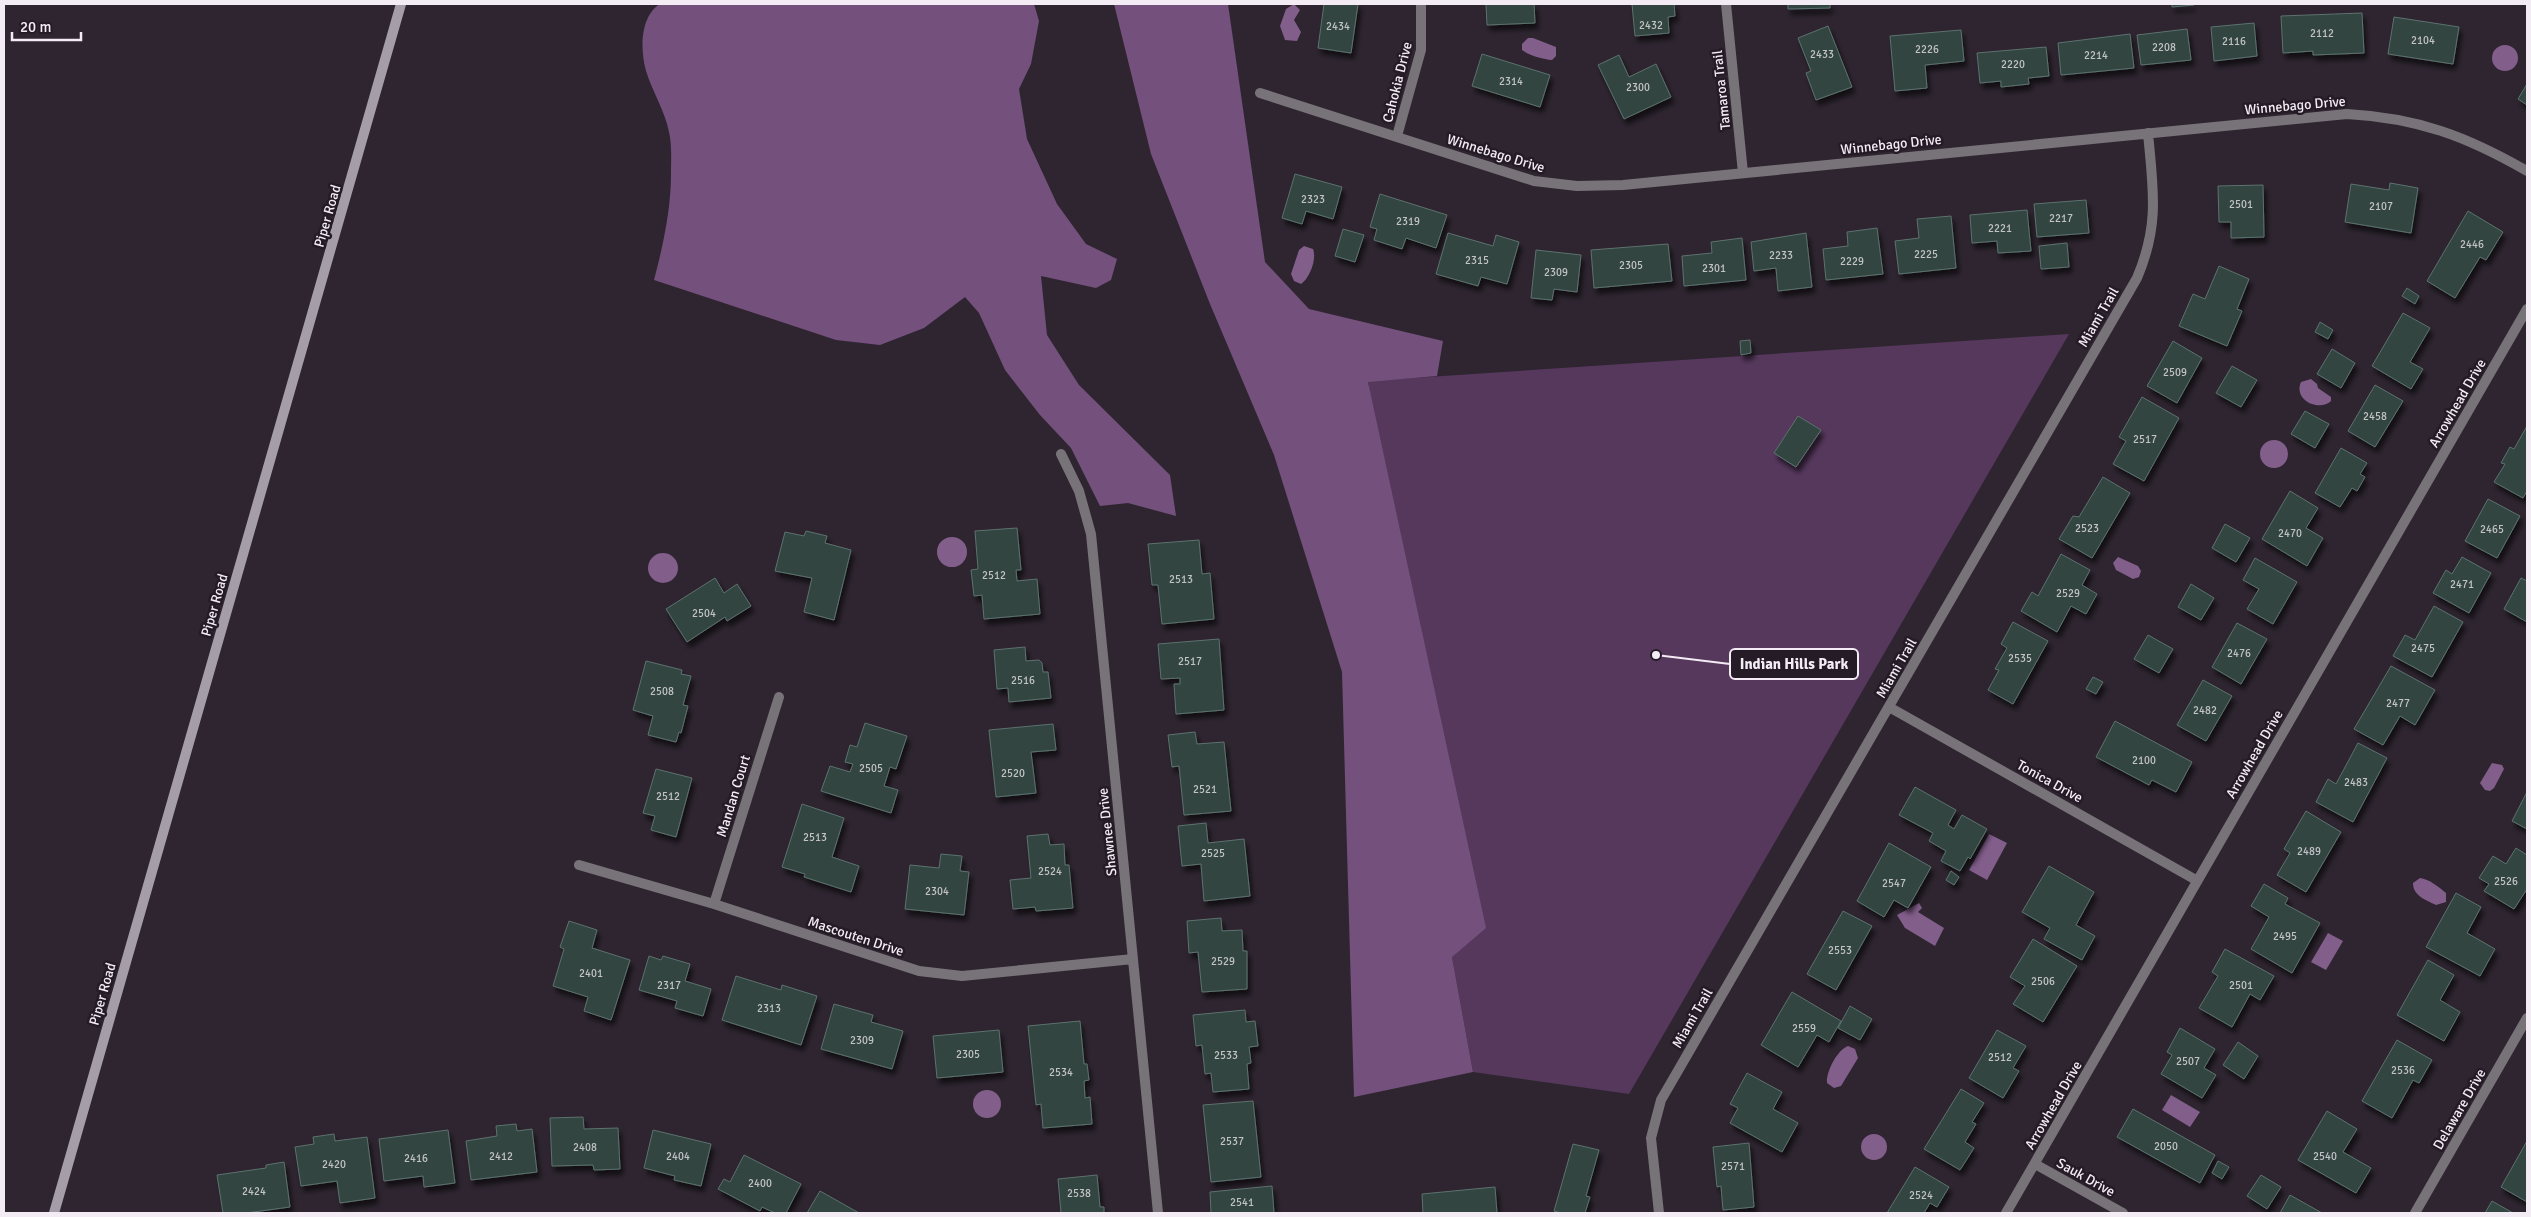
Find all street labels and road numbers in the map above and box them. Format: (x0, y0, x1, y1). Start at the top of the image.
street label: Cahokia Drive (1379, 40, 1416, 124)
street label: Tamaroa Trail (1709, 49, 1734, 131)
street label: Winnebago Drive (2244, 93, 2346, 118)
street label: Winnebago Drive (1445, 131, 1547, 176)
street label: Winnebago Drive (1840, 131, 1942, 158)
street label: Piper Road (310, 183, 345, 249)
street label: Miami Trail (2074, 284, 2122, 350)
street label: Arrowhead Drive (2425, 356, 2490, 451)
street label: Piper Road (197, 572, 232, 638)
street label: Miami Trail (1872, 635, 1920, 701)
street label: Arrowhead Drive (2222, 707, 2287, 802)
street label: Mandan Court (713, 753, 754, 839)
street label: Tonica Drive (2014, 756, 2086, 806)
street label: Shawnee Drive (1094, 787, 1121, 877)
street label: Mascouten Drive (806, 913, 906, 960)
street label: Piper Road (85, 961, 120, 1027)
street label: Miami Trail (1668, 985, 1716, 1051)
street label: Arrowhead Drive (2021, 1058, 2086, 1153)
street label: Delaware Drive (2429, 1066, 2489, 1153)
street label: Sauk Drive (2054, 1155, 2118, 1200)

